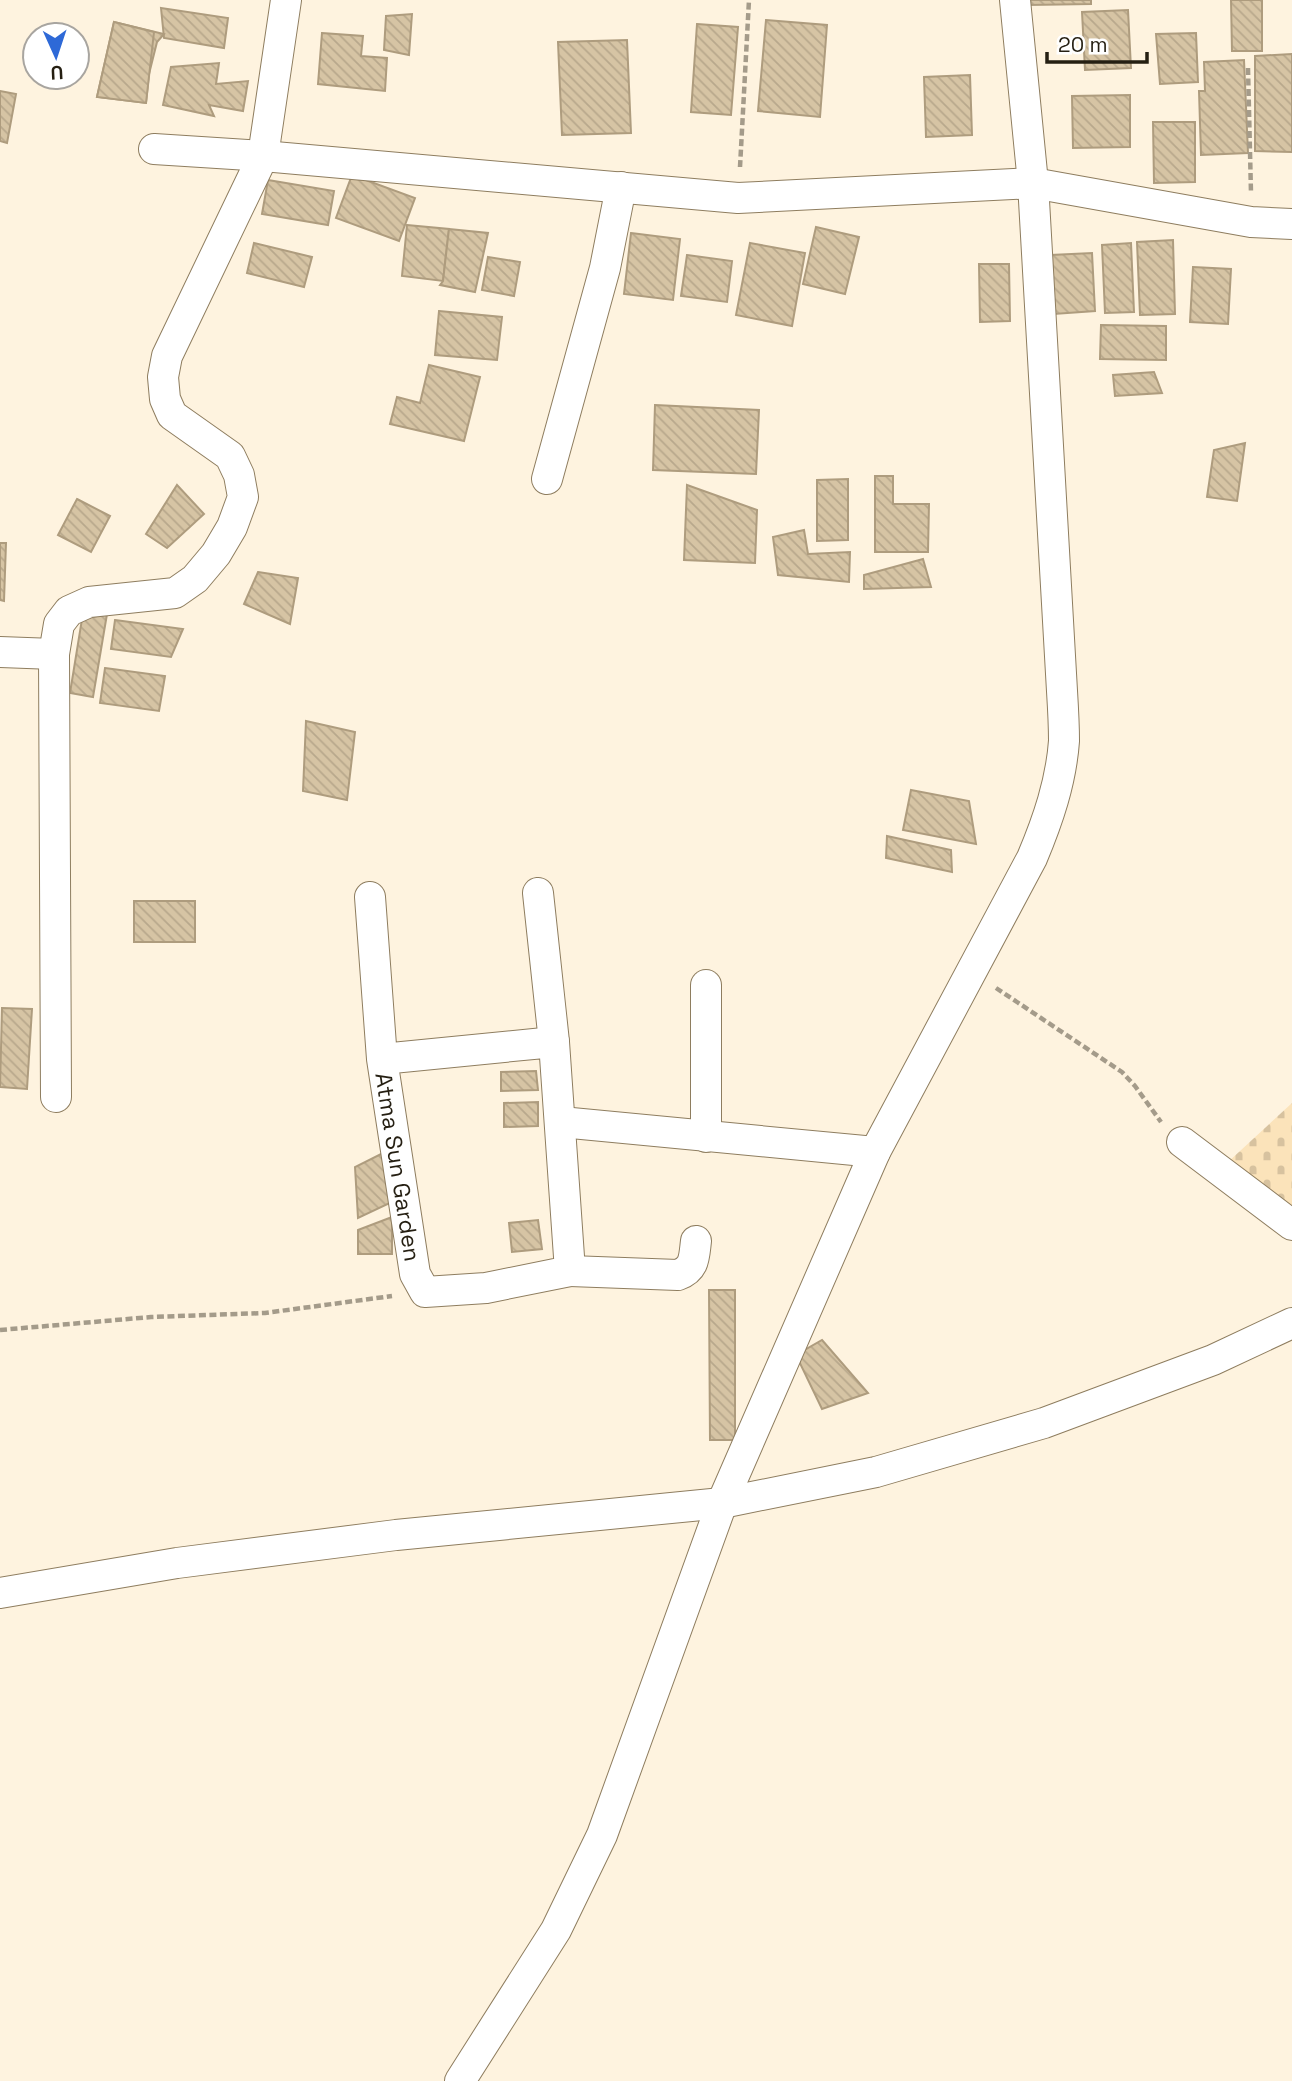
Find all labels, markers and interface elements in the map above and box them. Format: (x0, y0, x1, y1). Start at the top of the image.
north arrow (21, 21, 91, 91)
scale bar (1047, 21, 1147, 65)
text: 20 m (1058, 31, 1108, 58)
text: U (50, 60, 64, 85)
street label: Atma Sun Garden (368, 1070, 428, 1264)

